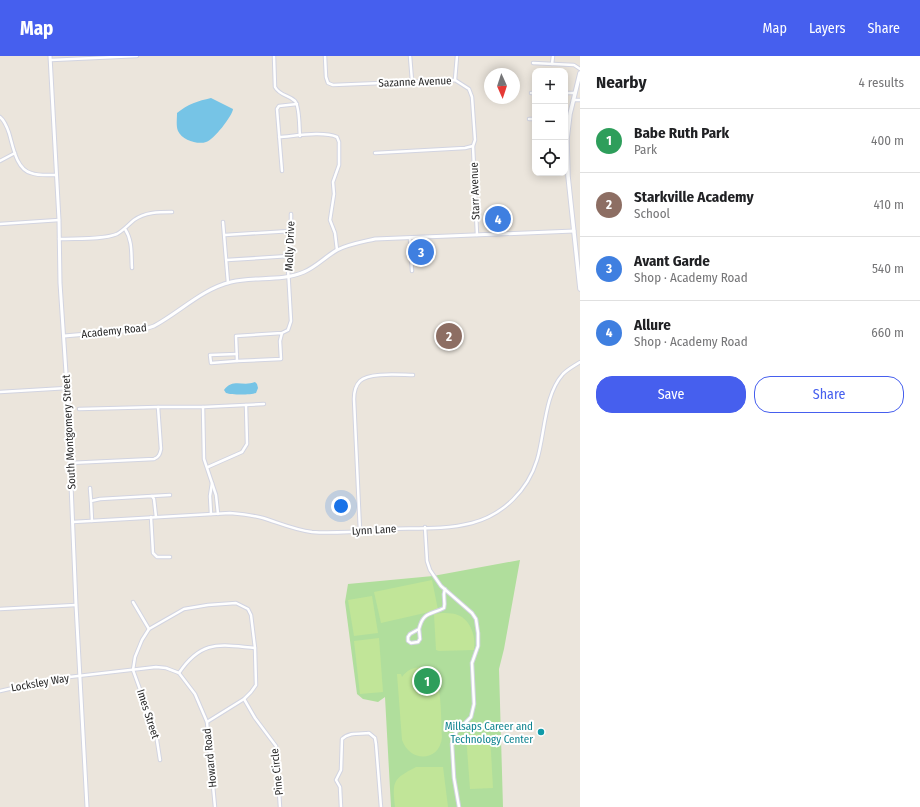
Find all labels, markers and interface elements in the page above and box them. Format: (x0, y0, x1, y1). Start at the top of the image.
text: Map (20, 17, 53, 40)
text: Map (763, 20, 787, 37)
text: Layers (809, 20, 845, 37)
text: Share (867, 20, 900, 37)
north arrow (484, 68, 520, 104)
map controls (532, 68, 568, 176)
button: + (532, 68, 568, 104)
text: Nearby (596, 72, 647, 93)
street label: Sazanne Avenue (378, 74, 452, 90)
text: 4 results (858, 75, 904, 90)
button: − (532, 104, 568, 140)
text: Babe Ruth Park (634, 124, 729, 142)
text: 1 (606, 133, 612, 148)
text: 400 m (871, 133, 904, 148)
button: locate (532, 140, 568, 176)
text: Park (634, 142, 657, 157)
street label: Starr Avenue (467, 162, 483, 220)
text: Starkville Academy (634, 188, 754, 206)
text: 2 (606, 197, 612, 212)
text: 410 m (874, 197, 904, 212)
pin: 4 (485, 204, 511, 234)
text: School (634, 206, 670, 221)
street label: Molly Drive (283, 221, 297, 271)
pin: 3 (408, 237, 434, 267)
text: Avant Garde (634, 252, 710, 270)
text: 3 (606, 261, 612, 276)
text: 540 m (872, 261, 904, 276)
text: Shop · Academy Road (634, 270, 748, 285)
text: Allure (634, 316, 671, 334)
street label: Academy Road (81, 321, 147, 341)
pin: 2 (436, 321, 462, 351)
text: 4 (606, 325, 612, 340)
text: 660 m (871, 325, 904, 340)
text: Shop · Academy Road (634, 334, 748, 349)
street label: South Montgomery Street (59, 374, 78, 490)
button: Save (596, 376, 746, 413)
button: Share (754, 376, 904, 413)
your location (331, 496, 351, 516)
street label: Lynn Lane (351, 522, 397, 538)
pin: 1 (414, 666, 440, 696)
street label: Locksley Way (10, 671, 70, 694)
street label: Imes Street (134, 688, 162, 741)
place label: Millsaps Career and Technology Center (445, 720, 533, 746)
marker: Millsaps Career and Technology Center (536, 727, 546, 737)
street label: Howard Road (200, 728, 220, 788)
street label: Pine Circle (268, 748, 286, 796)

